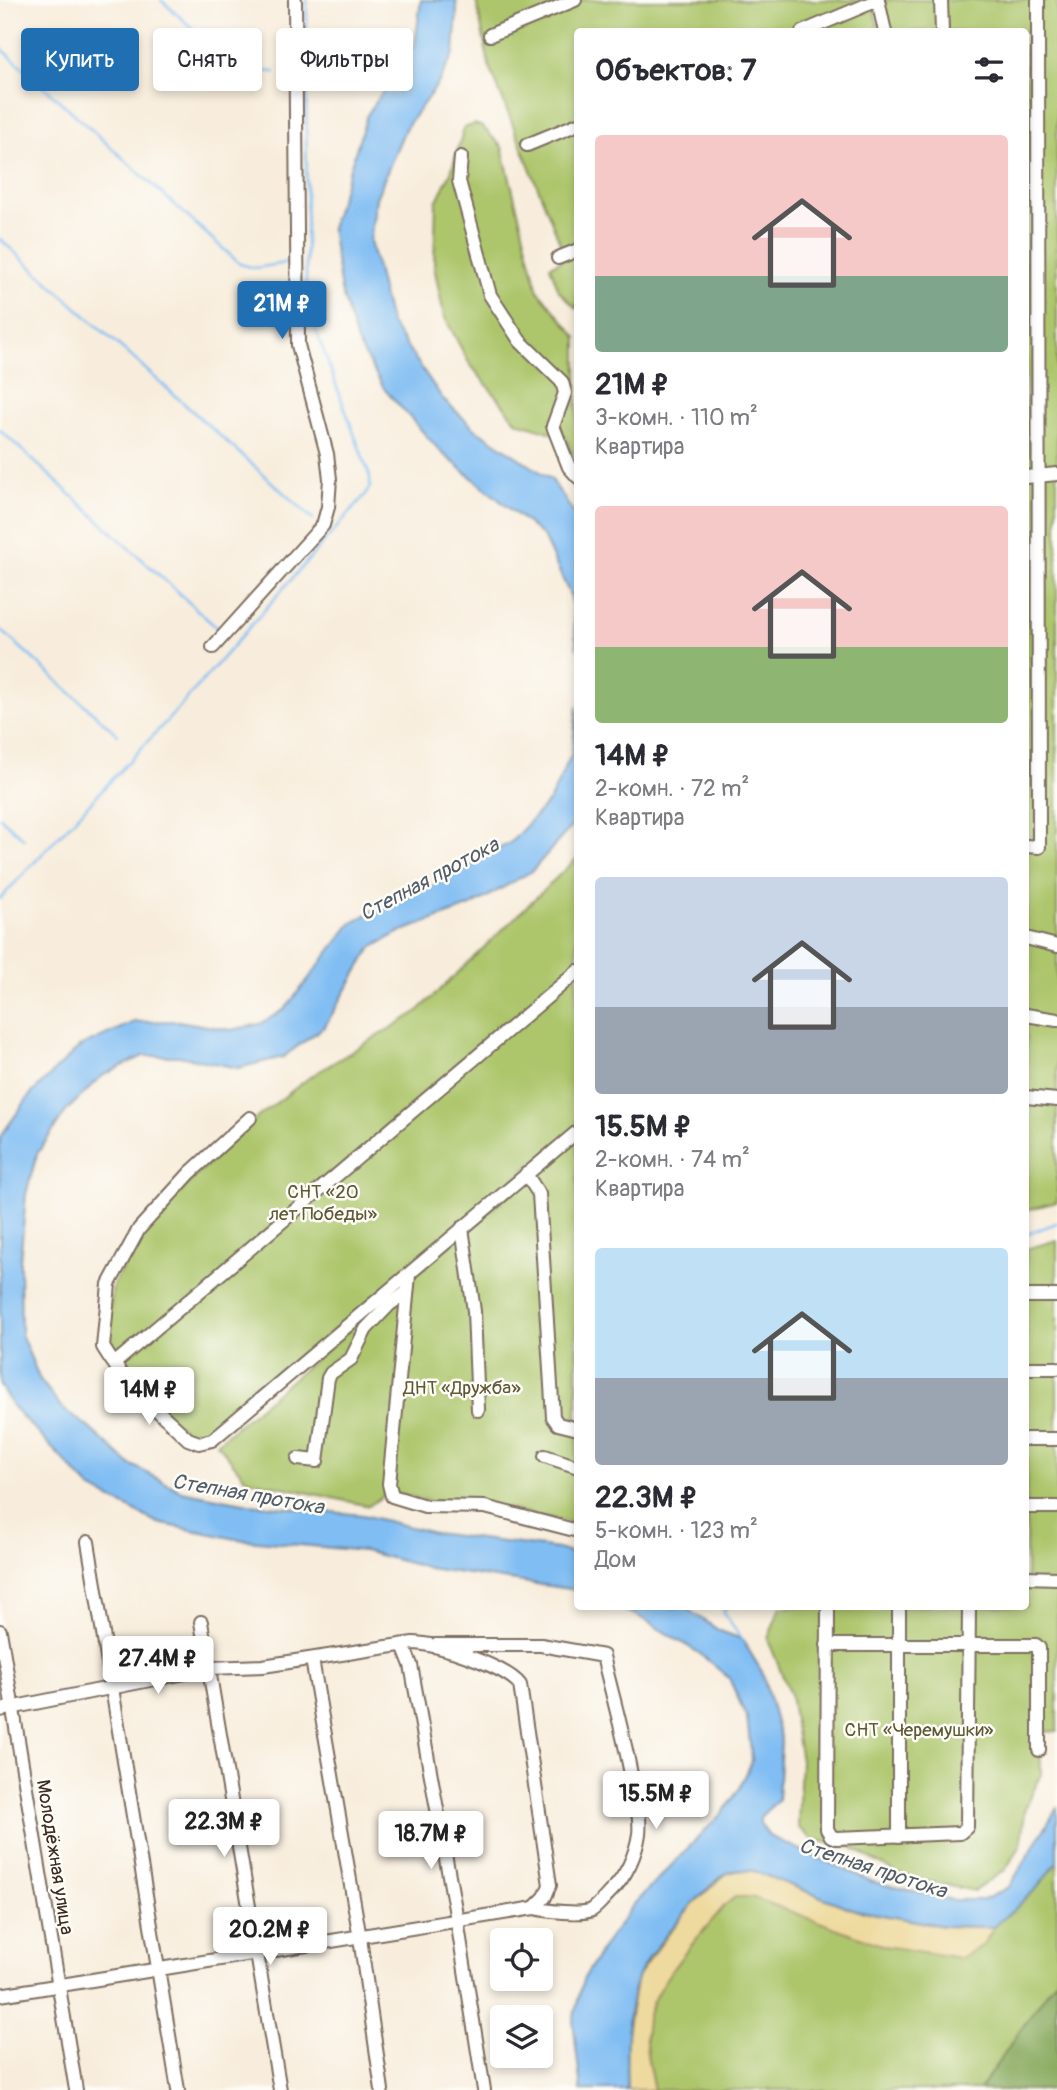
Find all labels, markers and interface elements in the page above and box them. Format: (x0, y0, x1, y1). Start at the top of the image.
chip: Купить (21, 28, 139, 91)
chip: Снять (153, 28, 262, 91)
chip: Фильтры (276, 28, 413, 91)
icon: filters (970, 51, 1008, 89)
text: Объектов: 7 (595, 52, 756, 89)
icon: home (739, 180, 865, 306)
pin: 21M ₽ (233, 282, 331, 341)
text: 21M ₽ (253, 289, 311, 318)
text: 21M ₽ (595, 366, 670, 403)
text: 3-комн. · 110 m² (595, 403, 758, 432)
text: Квартира (595, 432, 684, 461)
icon: home (739, 551, 865, 677)
text: 14M ₽ (595, 737, 670, 774)
text: 2-комн. · 72 m² (595, 774, 749, 803)
text: Квартира (595, 803, 684, 832)
water label: Степная протока (355, 831, 504, 927)
icon: home (739, 922, 865, 1048)
text: 15.5M ₽ (595, 1108, 692, 1145)
text: 2-комн. · 74 m² (595, 1145, 750, 1174)
text: Квартира (595, 1174, 684, 1203)
park label: СНТ «20 лет Победы» (269, 1180, 377, 1226)
icon: home (739, 1293, 865, 1419)
pin: 14M ₽ (100, 1368, 198, 1427)
text: 14M ₽ (120, 1375, 178, 1404)
park label: ДНТ «Дружба» (402, 1376, 521, 1400)
water label: Степная протока (170, 1468, 327, 1521)
text: 22.3M ₽ (595, 1479, 698, 1516)
text: 5-комн. · 123 m² (595, 1516, 758, 1545)
text: Дом (595, 1545, 636, 1574)
pin: 27.4M ₽ (93, 1636, 223, 1696)
text: 27.4M ₽ (119, 1644, 197, 1673)
park label: СНТ «Черемушки» (845, 1718, 994, 1742)
pin: 15.5M ₽ (591, 1772, 721, 1831)
street label: Молодёжная улица (31, 1778, 79, 1937)
text: 15.5M ₽ (619, 1779, 693, 1808)
pin: 22.3M ₽ (159, 1800, 289, 1859)
text: 22.3M ₽ (185, 1807, 263, 1836)
pin: 18.7M ₽ (366, 1812, 496, 1871)
text: 18.7M ₽ (394, 1819, 468, 1848)
water label: Степная протока (796, 1832, 951, 1905)
pin: 20.2M ₽ (205, 1908, 335, 1967)
text: 20.2M ₽ (229, 1915, 311, 1944)
map controls (490, 1928, 553, 2068)
button: locate (490, 1928, 553, 1991)
button: layers (490, 2005, 553, 2068)

